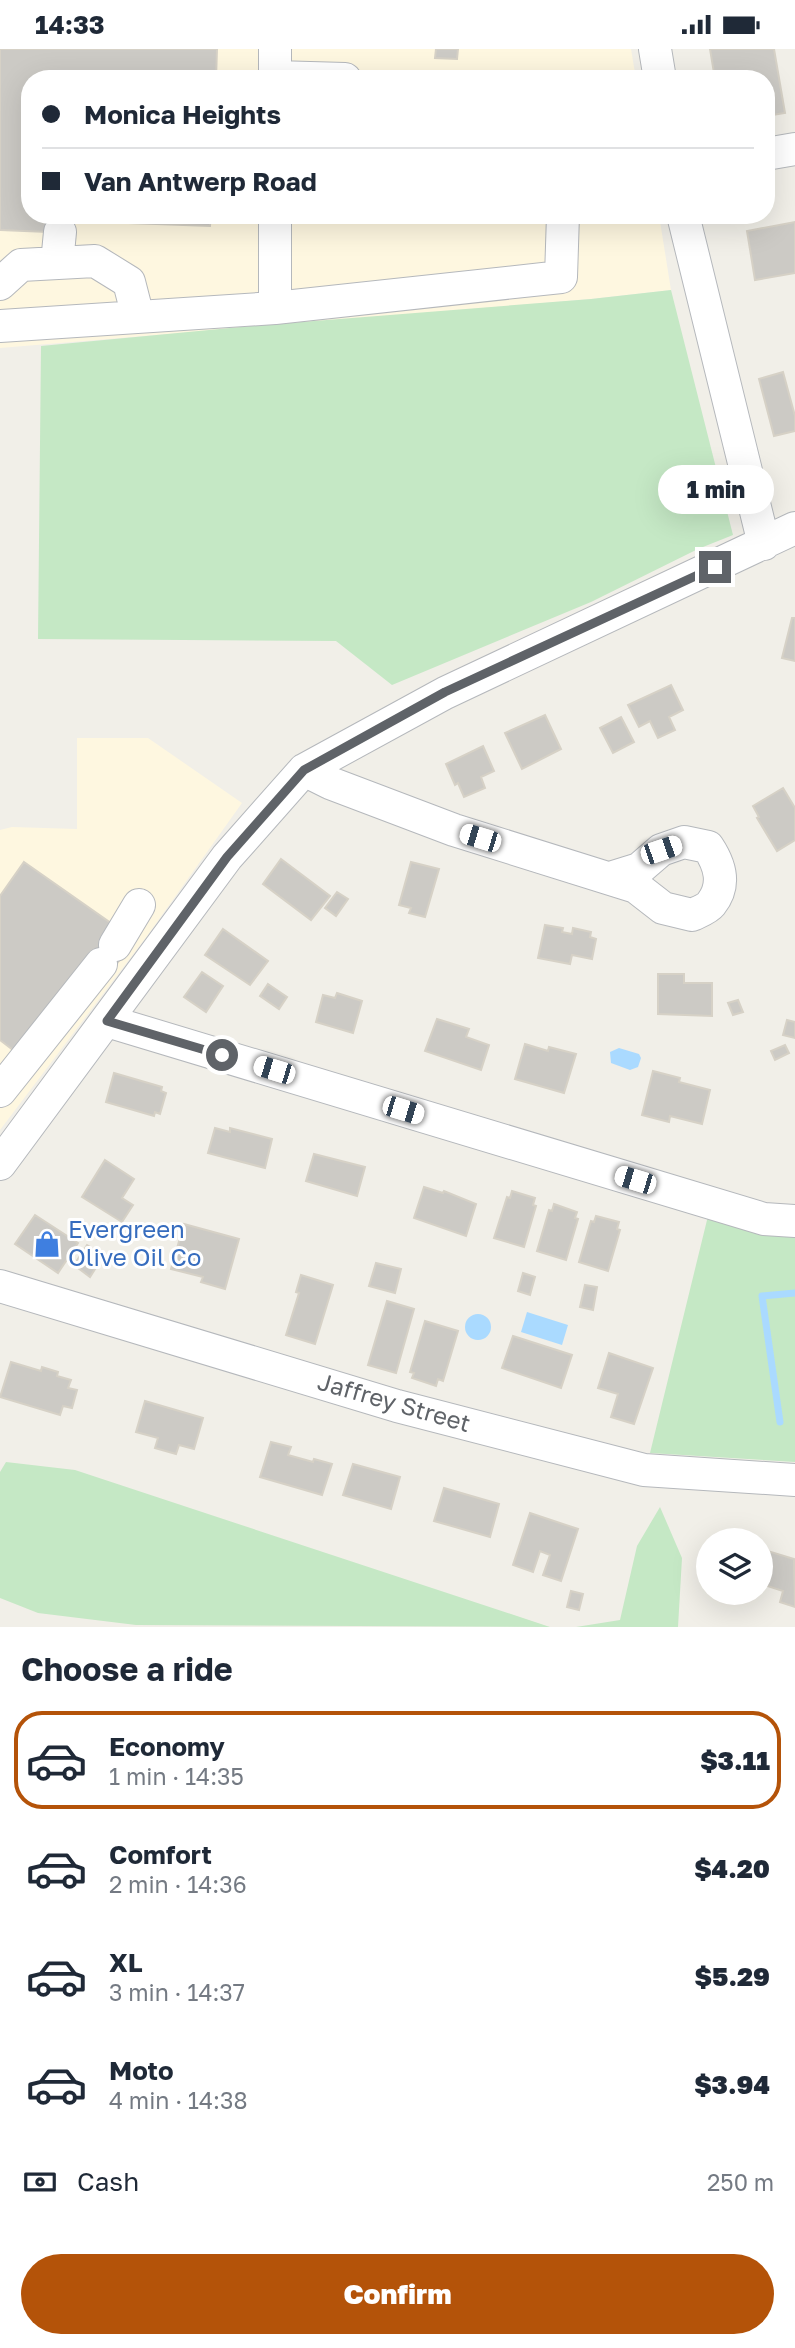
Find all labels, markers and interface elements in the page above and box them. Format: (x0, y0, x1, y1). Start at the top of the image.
text: 14:33 (35, 9, 105, 40)
text: Monica Heights (84, 99, 281, 130)
text: Van Antwerp Road (84, 166, 317, 197)
callout: 1 min (657, 465, 773, 515)
text: 1 min (687, 475, 745, 503)
route end (699, 551, 731, 583)
car (457, 822, 504, 854)
car (638, 833, 685, 867)
route start (206, 1039, 238, 1071)
car (251, 1054, 298, 1086)
car (380, 1094, 427, 1126)
car (612, 1164, 659, 1196)
place label: Evergreen Olive Oil Co (68, 1214, 201, 1271)
shop icon: Evergreen Olive Oil Co (32, 1229, 62, 1259)
street label: Jaffrey Street (315, 1366, 474, 1437)
map controls (696, 1528, 773, 1605)
button: layers (696, 1528, 773, 1605)
text: Choose a ride (21, 1650, 233, 1688)
icon: car (25, 1729, 88, 1792)
text: Economy (109, 1731, 225, 1762)
text: $3.11 (700, 1745, 770, 1776)
text: 1 min · 14:35 (109, 1762, 244, 1790)
icon: car (25, 1837, 88, 1900)
text: Comfort (109, 1839, 212, 1870)
text: $4.20 (694, 1853, 770, 1884)
text: 2 min · 14:36 (109, 1870, 247, 1898)
icon: car (25, 1945, 88, 2008)
text: XL (109, 1947, 143, 1978)
text: $5.29 (695, 1961, 770, 1992)
text: 3 min · 14:37 (109, 1978, 245, 2006)
icon: car (25, 2053, 88, 2116)
text: Moto (109, 2055, 174, 2086)
text: $3.94 (694, 2069, 770, 2100)
text: 4 min · 14:38 (109, 2086, 247, 2114)
icon: cash (21, 2163, 59, 2201)
text: Cash (77, 2166, 139, 2197)
text: 250 m (707, 2168, 774, 2196)
button: Confirm (21, 2254, 774, 2334)

